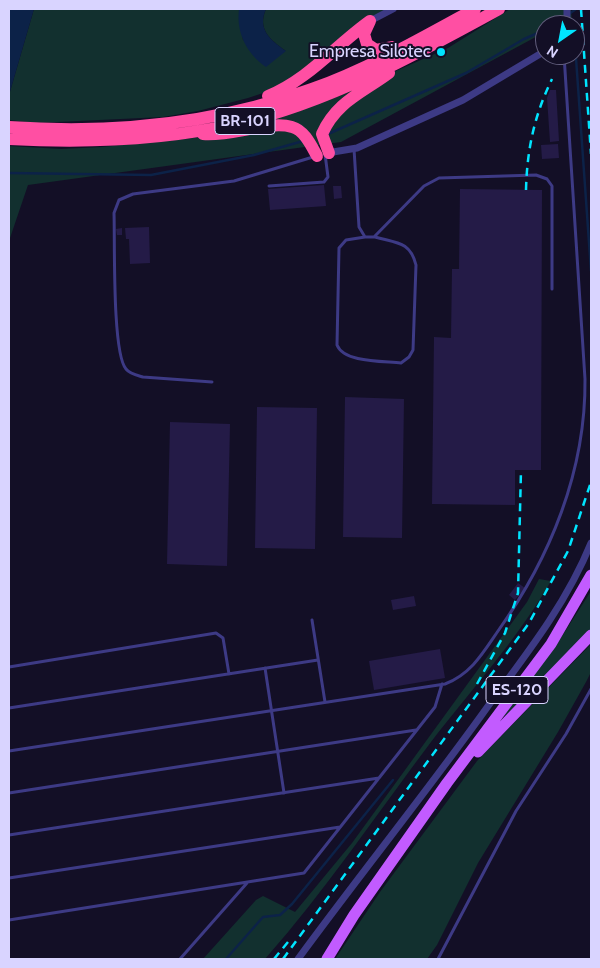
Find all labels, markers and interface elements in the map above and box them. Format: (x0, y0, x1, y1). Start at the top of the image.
north arrow (535, 15, 585, 65)
place label: Empresa Silotec (309, 41, 431, 63)
text: N (543, 41, 561, 62)
marker: Empresa Silotec (435, 46, 447, 58)
road number: BR-101 (215, 108, 275, 134)
road number: ES-120 (486, 676, 548, 704)

